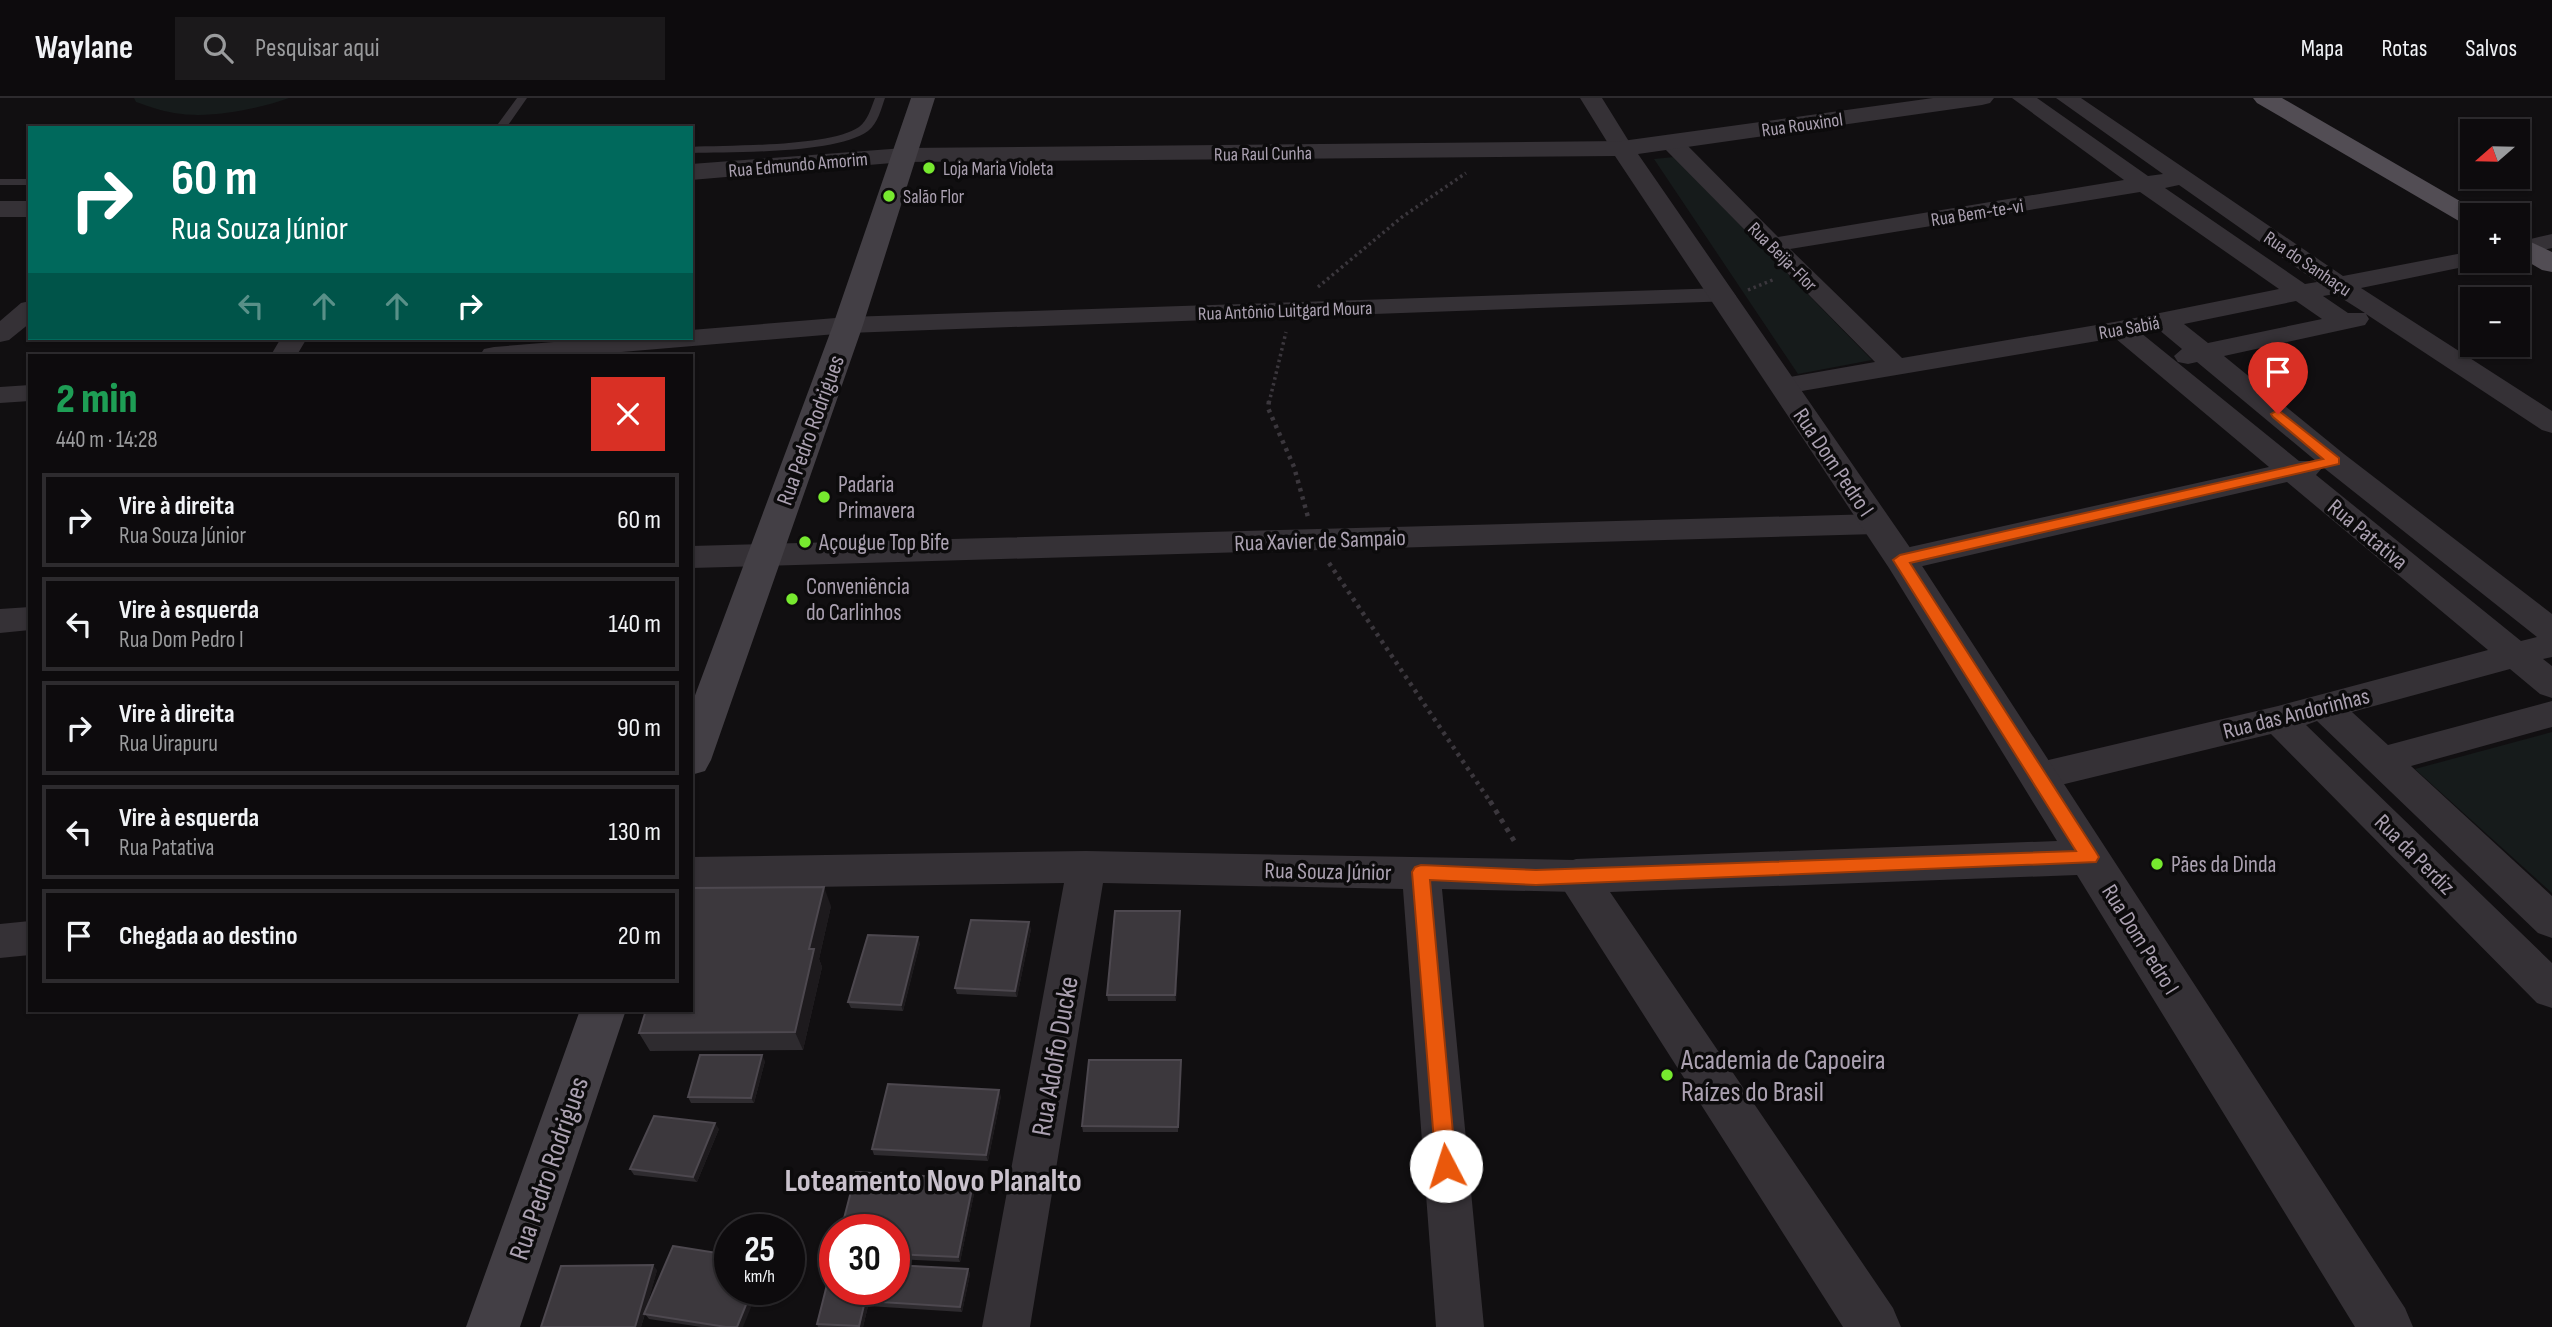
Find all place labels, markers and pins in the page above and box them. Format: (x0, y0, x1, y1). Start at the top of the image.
place label: Loja Maria Violeta (943, 158, 1053, 181)
marker: Loja Maria Violeta (921, 160, 937, 176)
place label: Salão Flor (903, 186, 965, 209)
marker: Salão Flor (881, 188, 897, 204)
pin (2248, 342, 2308, 414)
place label: Padaria Primavera (838, 471, 915, 525)
marker: Padaria Primavera (816, 489, 832, 505)
place label: Açougue Top Bife (818, 529, 950, 557)
marker: Açougue Top Bife (797, 534, 813, 550)
place label: Conveniência do Carlinhos (806, 573, 910, 627)
marker: Conveniência do Carlinhos (784, 591, 800, 607)
place label: Pães da Dinda (2171, 851, 2276, 879)
marker: Pães da Dinda (2149, 856, 2165, 872)
place label: Academia de Capoeira Raízes do Brasil (1680, 1044, 1886, 1109)
marker: Academia de Capoeira Raízes do Brasil (1659, 1067, 1675, 1083)

